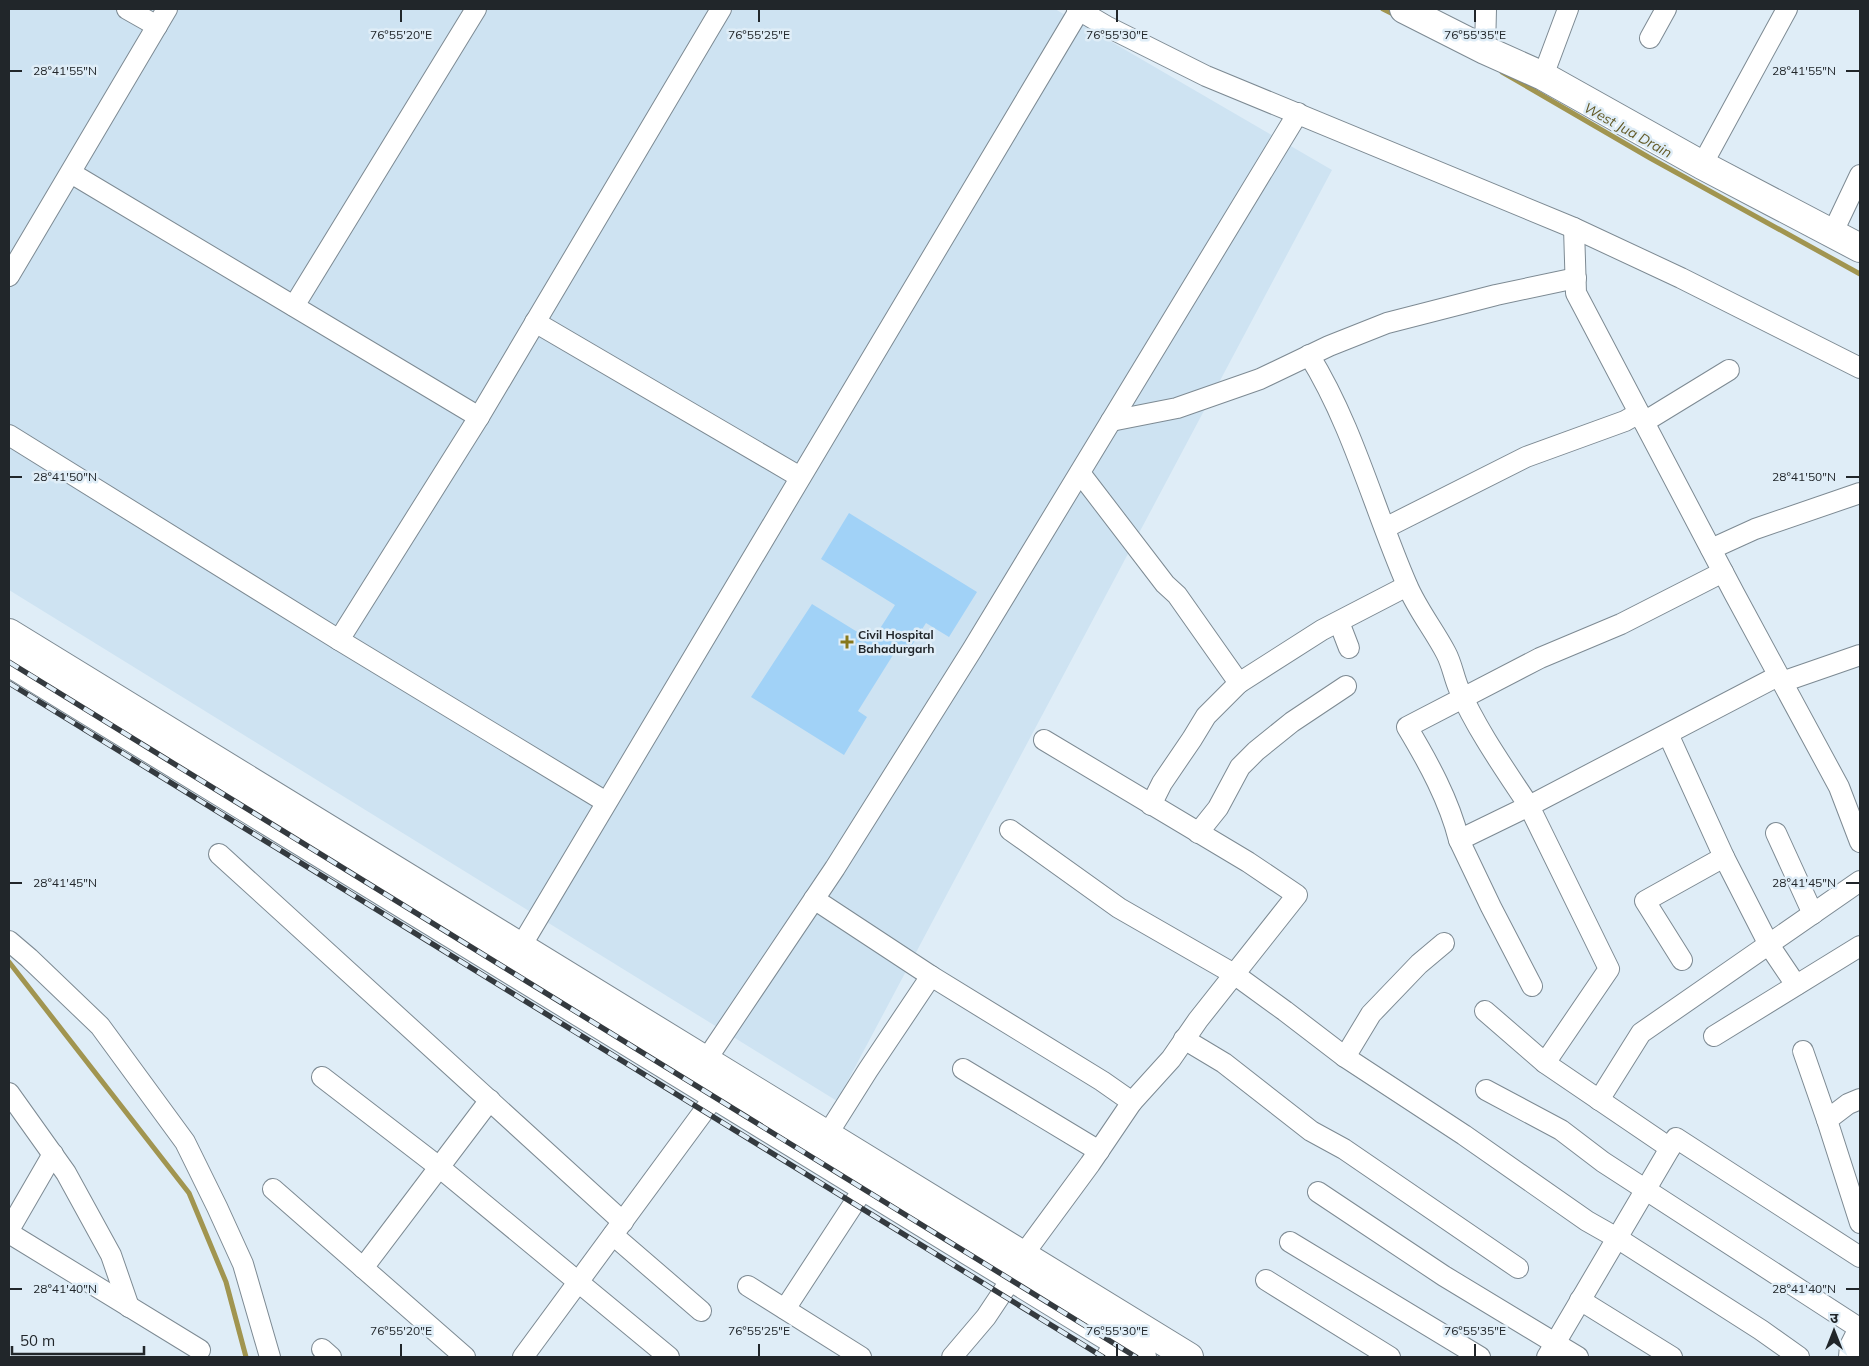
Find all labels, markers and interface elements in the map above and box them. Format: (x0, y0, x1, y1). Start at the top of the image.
text: 76°55'20"E (370, 27, 432, 42)
text: 76°55'25"E (728, 27, 790, 42)
text: 76°55'30"E (1086, 27, 1148, 42)
text: 76°55'35"E (1444, 27, 1506, 42)
text: 28°41'55"N (33, 63, 97, 78)
text: 28°41'55"N (1772, 63, 1836, 78)
water label: West Jua Drain (1581, 98, 1675, 162)
text: 28°41'50"N (33, 469, 97, 484)
text: 28°41'50"N (1772, 469, 1836, 484)
place label: Civil Hospital Bahadurgarh (858, 627, 934, 656)
marker: Civil Hospital Bahadurgarh (840, 635, 854, 649)
text: 28°41'45"N (33, 875, 97, 890)
text: 28°41'45"N (1772, 875, 1836, 890)
text: 28°41'40"N (33, 1281, 97, 1296)
text: 28°41'40"N (1772, 1281, 1836, 1296)
north arrow (1809, 1306, 1859, 1356)
text: उ (1830, 1309, 1839, 1327)
text: 76°55'20"E (370, 1323, 432, 1338)
text: 76°55'25"E (728, 1323, 790, 1338)
text: 76°55'30"E (1086, 1323, 1148, 1338)
text: 76°55'35"E (1444, 1323, 1506, 1338)
scale bar (12, 1324, 145, 1356)
text: 50 m (20, 1331, 55, 1350)

